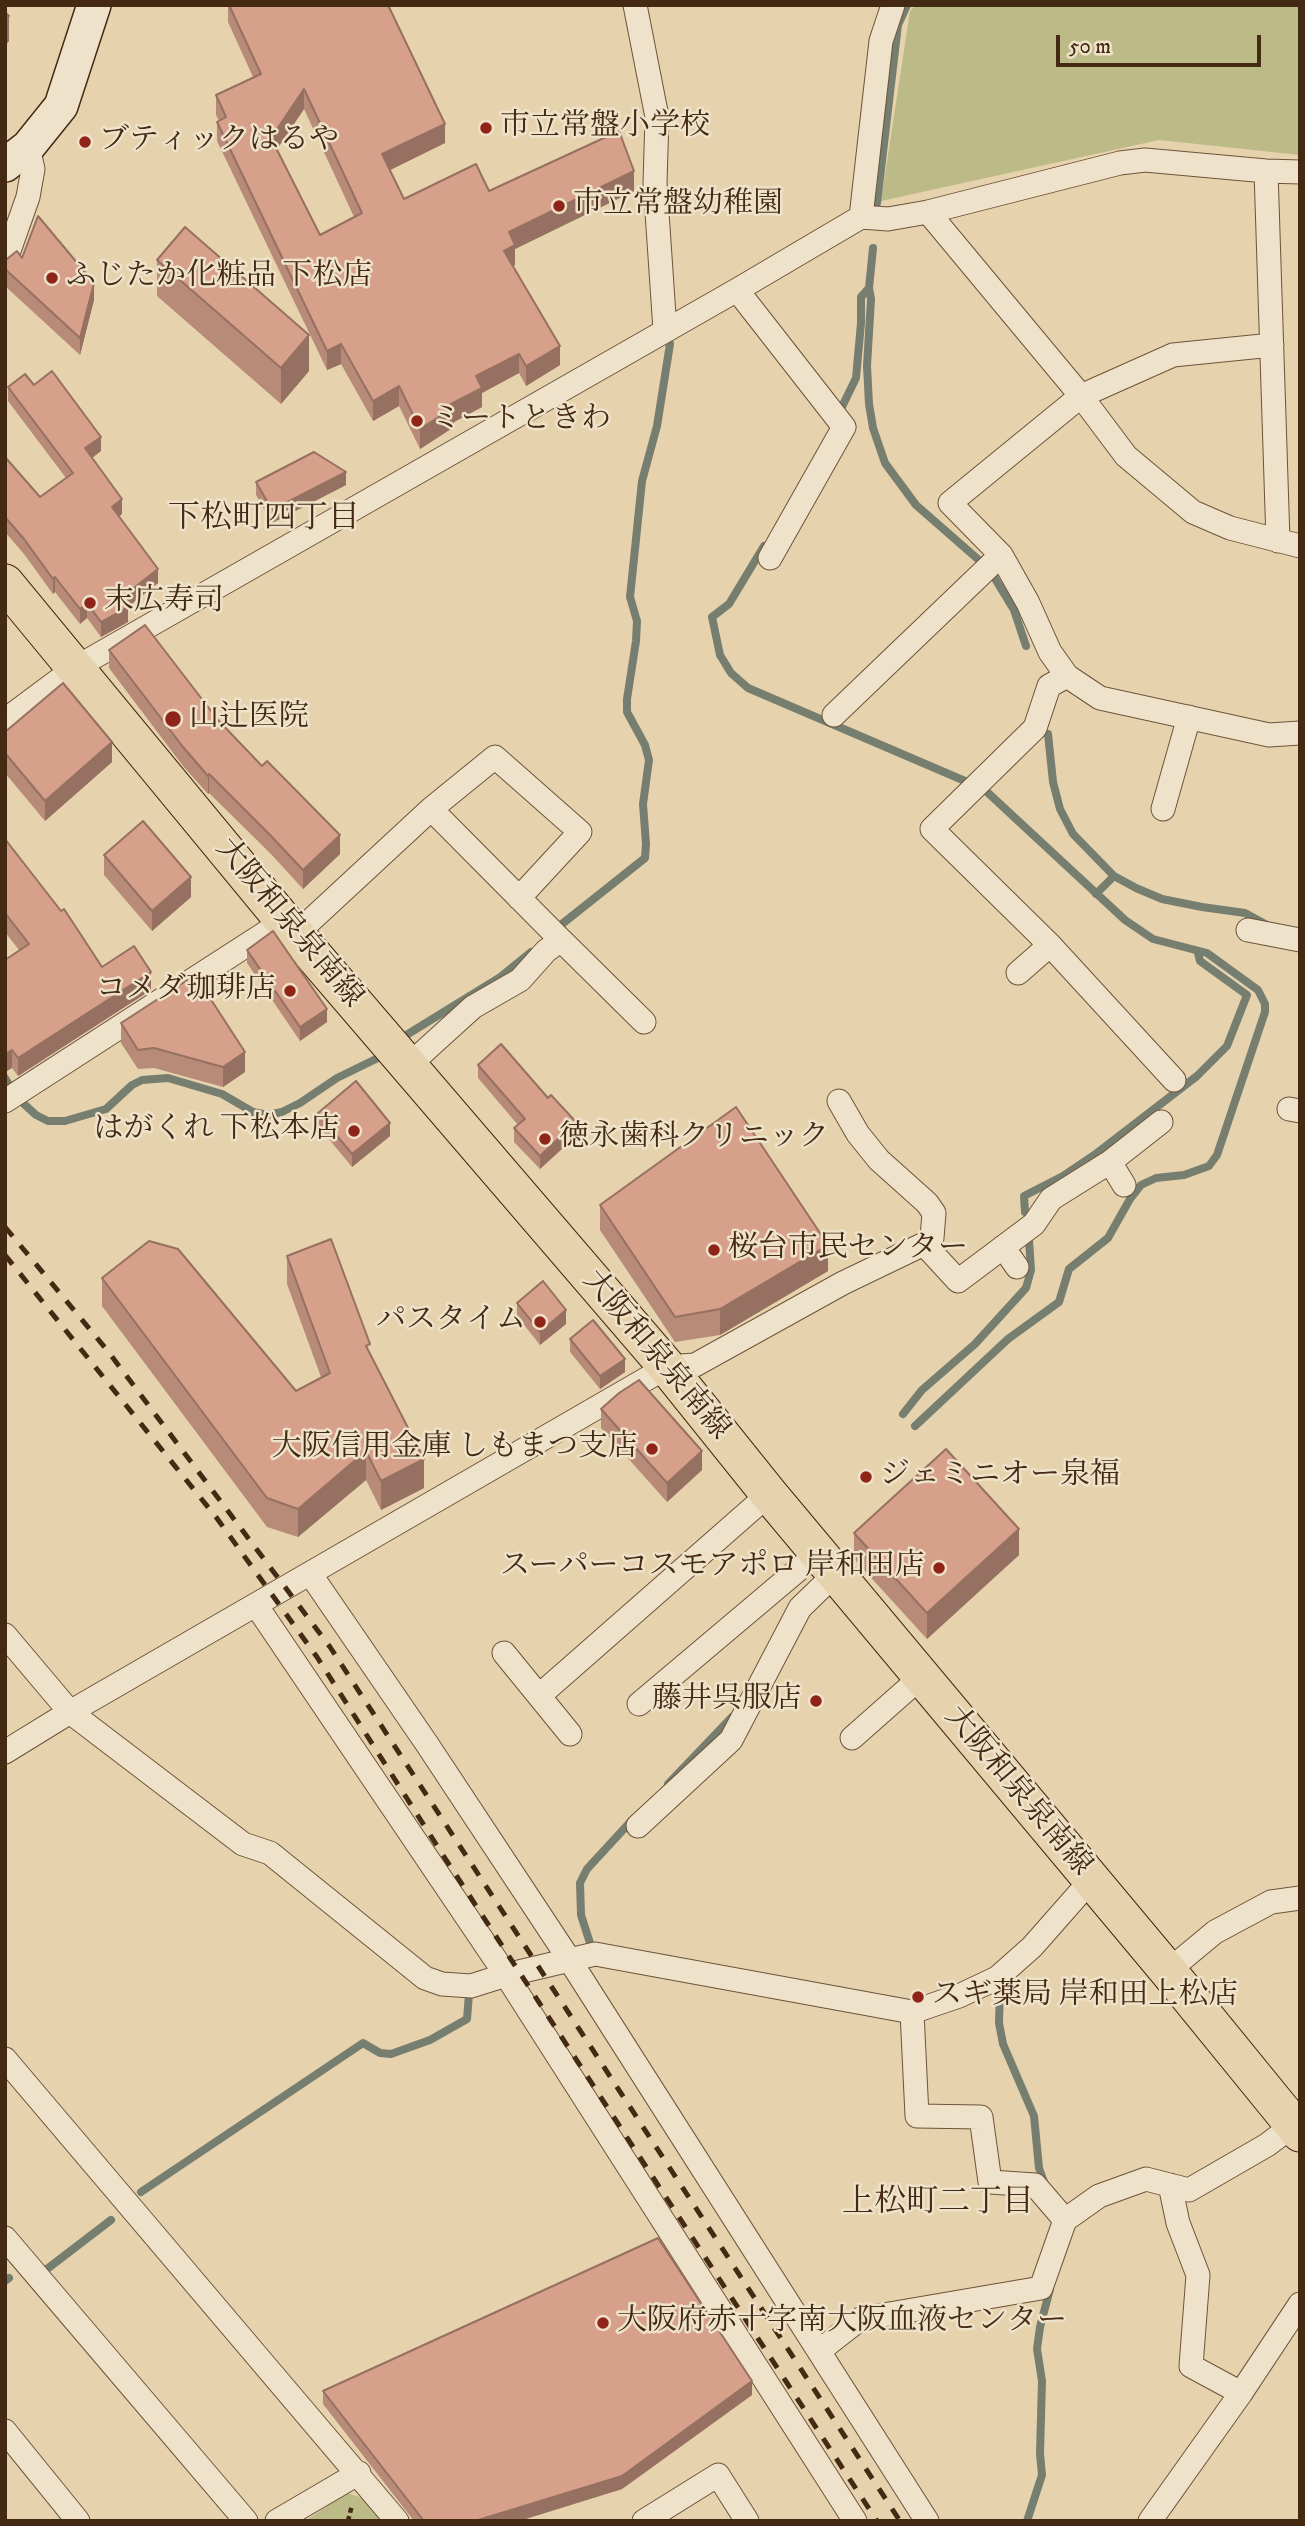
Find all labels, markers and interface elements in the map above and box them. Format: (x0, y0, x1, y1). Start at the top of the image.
scale bar (1060, 21, 1265, 65)
text: 50 m (1069, 34, 1111, 60)
place label: 市立常盤小学校 (500, 110, 710, 146)
marker: 市立常盤小学校 (478, 120, 494, 136)
place label: ブティックはるや (99, 124, 339, 160)
marker: ブティックはるや (77, 134, 93, 150)
place label: 市立常盤幼稚園 (573, 188, 783, 224)
marker: 市立常盤幼稚園 (551, 198, 567, 214)
place label: ふじたか化粧品 下松店 (66, 260, 372, 296)
marker: ふじたか化粧品 下松店 (44, 270, 60, 286)
place label: ミートときわ (431, 403, 611, 439)
marker: ミートときわ (409, 413, 425, 429)
district label: 下松町四丁目 (168, 501, 360, 539)
place label: 末広寿司 (104, 585, 224, 621)
marker: 末広寿司 (82, 595, 98, 611)
place label: 山辻医院 (189, 701, 309, 737)
marker: 山辻医院 (163, 709, 183, 729)
street label: 大阪和泉泉南線 (207, 832, 369, 1016)
place label: コメダ珈琲店 (96, 973, 276, 1009)
marker: コメダ珈琲店 (282, 983, 298, 999)
place label: はがくれ 下松本店 (94, 1113, 340, 1149)
place label: 徳永歯科クリニック (559, 1121, 829, 1157)
marker: はがくれ 下松本店 (346, 1123, 362, 1139)
marker: 徳永歯科クリニック (537, 1131, 553, 1147)
place label: 桜台市民センター (728, 1232, 968, 1268)
marker: 桜台市民センター (706, 1242, 722, 1258)
street label: 大阪和泉泉南線 (574, 1264, 736, 1448)
place label: パスタイム (376, 1304, 526, 1340)
marker: パスタイム (532, 1314, 548, 1330)
place label: 大阪信用金庫 しもまつ支店 (272, 1431, 638, 1467)
marker: 大阪信用金庫 しもまつ支店 (644, 1441, 660, 1457)
place label: ジェミニオー泉福 (880, 1459, 1120, 1495)
marker: ジェミニオー泉福 (858, 1469, 874, 1485)
place label: スーパーコスモアポロ 岸和田店 (500, 1550, 925, 1586)
marker: スーパーコスモアポロ 岸和田店 (931, 1560, 947, 1576)
place label: 藤井呉服店 (652, 1683, 802, 1719)
marker: 藤井呉服店 (808, 1693, 824, 1709)
street label: 大阪和泉泉南線 (936, 1700, 1098, 1884)
place label: スギ薬局 岸和田上松店 (932, 1979, 1238, 2015)
marker: スギ薬局 岸和田上松店 (910, 1989, 926, 2005)
district label: 上松町二丁目 (842, 2185, 1034, 2223)
place label: 大阪府赤十字南大阪血液センター (617, 2305, 1067, 2341)
marker: 大阪府赤十字南大阪血液センター (595, 2315, 611, 2331)

